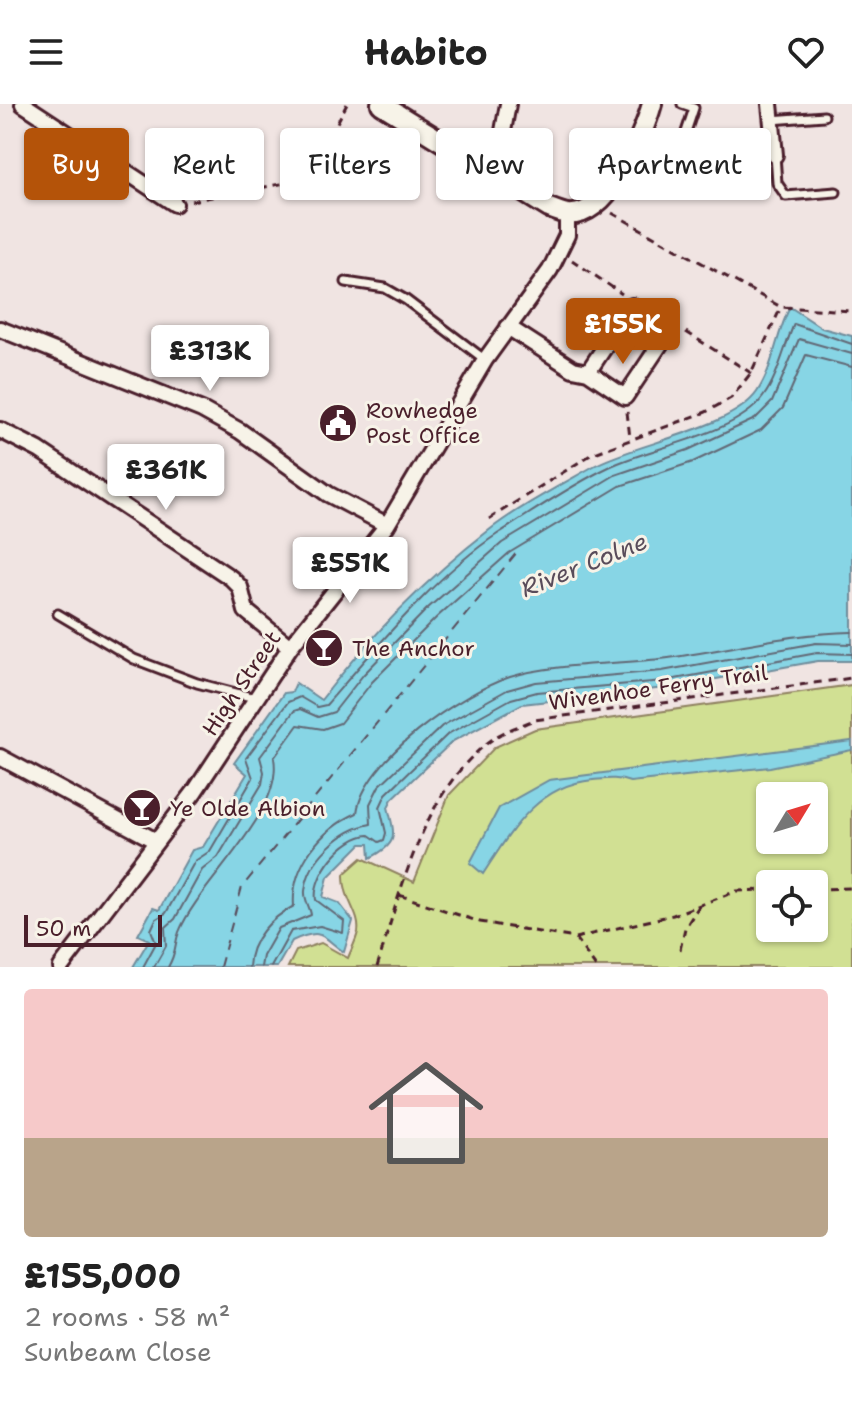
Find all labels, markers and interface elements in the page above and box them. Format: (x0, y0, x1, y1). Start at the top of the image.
text: Habito (364, 28, 488, 77)
icon: menu (24, 30, 68, 74)
icon: heart (784, 30, 828, 74)
chip: Buy (24, 128, 129, 200)
chip: Rent (145, 128, 264, 200)
chip: Filters (280, 128, 420, 200)
chip: New (436, 128, 553, 200)
chip: Apartment (569, 128, 771, 200)
pin: £155K (567, 298, 679, 366)
text: £155K (584, 306, 662, 341)
pin: £313K (154, 325, 266, 393)
text: £313K (169, 333, 251, 368)
place label: Rowhedge Post Office (366, 396, 481, 450)
public building icon: Rowhedge Post Office (317, 402, 359, 444)
pin: £361K (110, 444, 222, 512)
text: £361K (125, 452, 207, 487)
water label: River Colne (516, 525, 652, 605)
pin: £551K (294, 537, 406, 605)
text: £551K (311, 545, 389, 580)
street label: High Street (196, 625, 287, 742)
bar icon: The Anchor (303, 627, 345, 669)
place label: The Anchor (352, 634, 475, 663)
street label: Wivenhoe Ferry Trail (547, 658, 770, 717)
north arrow (756, 782, 828, 854)
map controls (756, 782, 828, 942)
bar icon: Ye Olde Albion (121, 787, 163, 829)
place label: Ye Olde Albion (170, 794, 325, 823)
button: locate (756, 870, 828, 942)
scale bar (24, 911, 162, 947)
text: 50 m (36, 914, 91, 943)
icon: home (354, 1041, 498, 1185)
text: £155,000 (24, 1253, 181, 1299)
text: 2 rooms · 58 m² (24, 1299, 230, 1334)
text: Sunbeam Close (24, 1334, 212, 1369)

